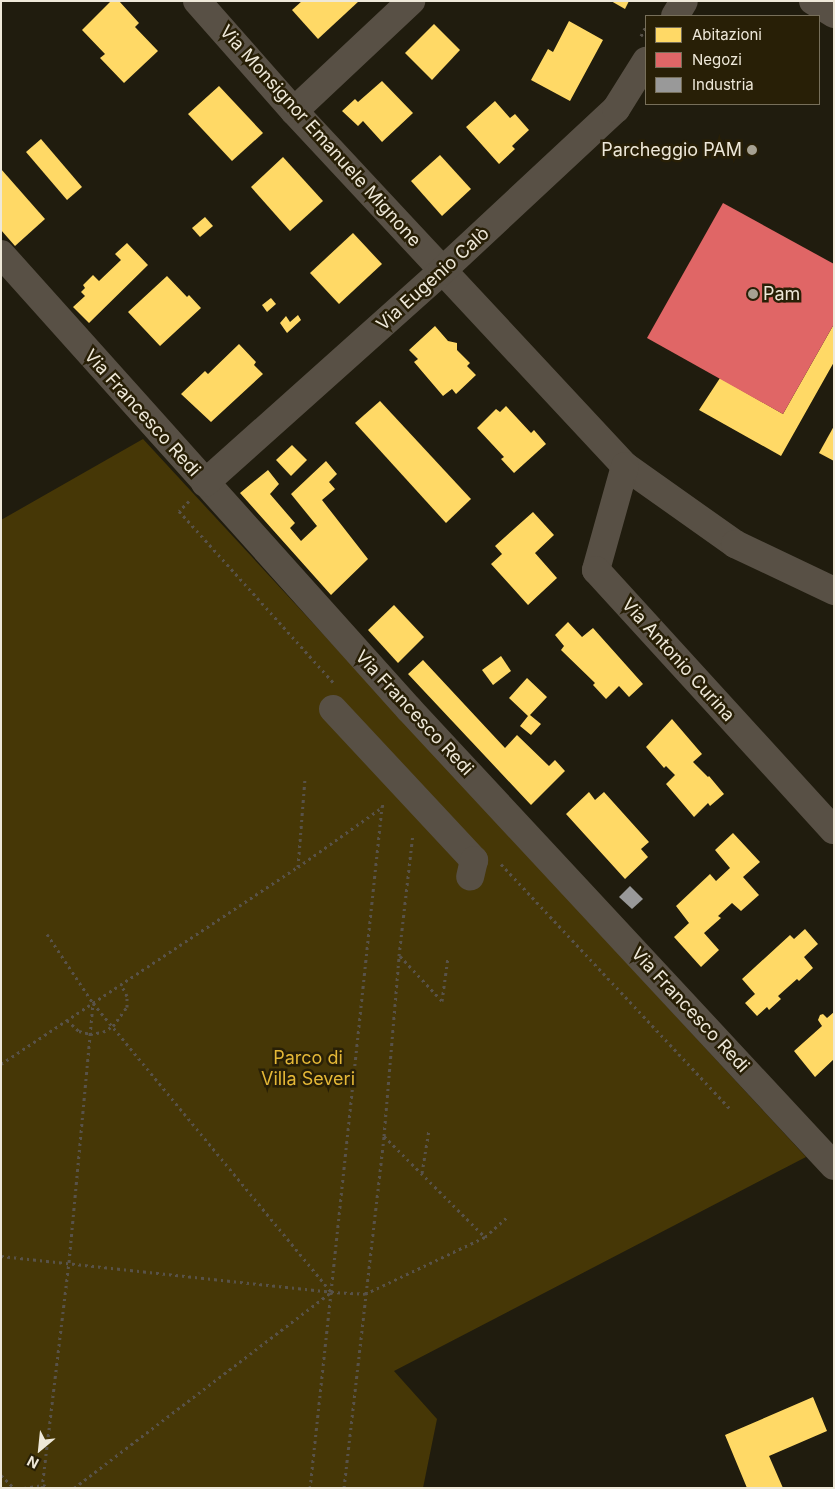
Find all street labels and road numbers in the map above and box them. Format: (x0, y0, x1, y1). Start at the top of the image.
street label: Via Monsignor Emanuele Mignone (215, 21, 425, 251)
street label: Via Eugenio Calò (372, 223, 494, 335)
street label: Via Francesco Redi (79, 345, 205, 481)
street label: Via Antonio Curina (617, 594, 739, 726)
street label: Via Francesco Redi (350, 646, 478, 780)
street label: Via Francesco Redi (626, 943, 754, 1077)

